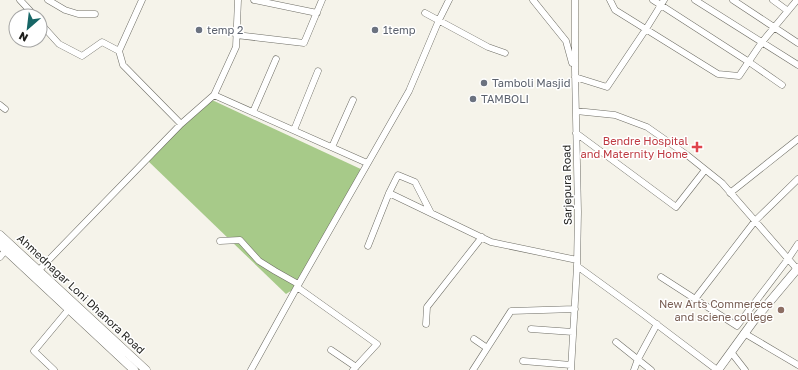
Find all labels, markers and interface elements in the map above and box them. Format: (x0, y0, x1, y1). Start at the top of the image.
north arrow (8, 8, 48, 48)
place label: temp 2 (207, 23, 243, 36)
place label: 1temp (383, 23, 416, 36)
marker: temp 2 (194, 25, 204, 35)
marker: 1temp (370, 25, 380, 35)
text: N (16, 30, 30, 45)
place label: Tamboli Masjid (492, 76, 571, 89)
marker: Tamboli Masjid (479, 78, 489, 88)
place label: TAMBOLI (481, 92, 529, 105)
marker: TAMBOLI (468, 94, 478, 104)
place label: Bendre Hospital and Maternity Home (581, 134, 688, 160)
marker: Bendre Hospital and Maternity Home (691, 141, 703, 153)
street label: Sarjepura Road (559, 145, 574, 225)
street label: Ahmednagar Loni Dhanora Road (15, 231, 148, 356)
place label: New Arts Commerece and sciene college (659, 297, 773, 323)
marker: New Arts Commerece and sciene college (776, 305, 786, 315)

